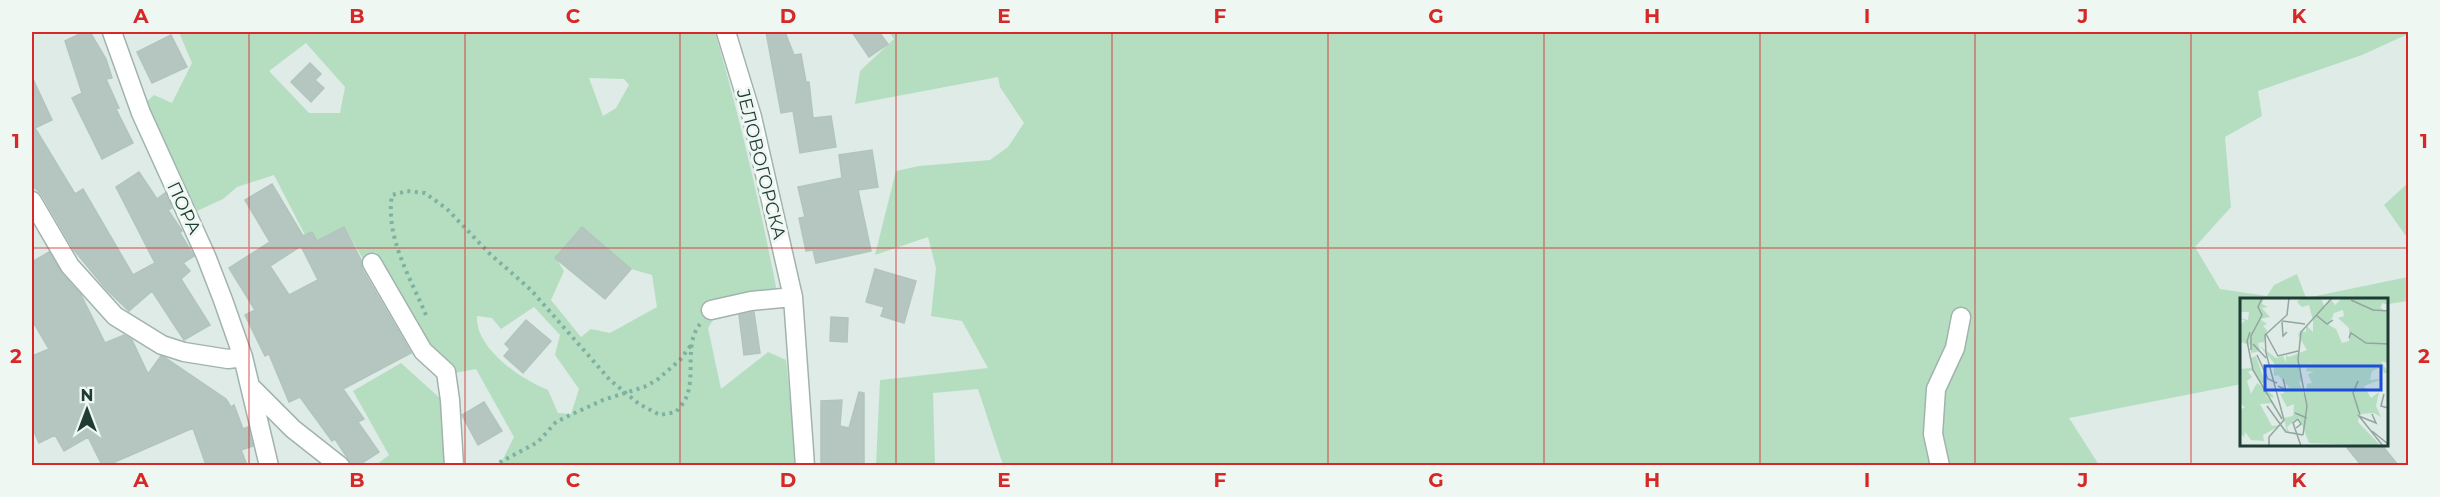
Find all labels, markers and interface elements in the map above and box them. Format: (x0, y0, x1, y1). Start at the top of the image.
text: A (132, 4, 149, 28)
text: B (349, 4, 365, 28)
text: C (566, 4, 581, 28)
text: D (780, 4, 796, 28)
text: E (997, 4, 1011, 28)
text: F (1214, 4, 1227, 28)
text: G (1428, 4, 1444, 28)
text: H (1644, 4, 1660, 28)
text: I (1864, 4, 1870, 28)
text: J (2077, 4, 2088, 28)
text: K (2292, 4, 2308, 28)
street label: ЈЕЛОВОГОРСКА (732, 86, 791, 242)
text: 1 (12, 129, 20, 153)
text: 1 (2420, 129, 2428, 153)
street label: ПОРА (162, 178, 206, 238)
inset map (2240, 298, 2389, 446)
text: 2 (10, 344, 22, 368)
text: 2 (2418, 344, 2430, 368)
north arrow (57, 380, 117, 440)
text: N (81, 386, 93, 405)
text: A (132, 468, 149, 492)
text: B (349, 468, 365, 492)
text: C (566, 468, 581, 492)
text: D (780, 468, 796, 492)
text: E (997, 468, 1011, 492)
text: F (1214, 468, 1227, 492)
text: G (1428, 468, 1444, 492)
text: H (1644, 468, 1660, 492)
text: I (1864, 468, 1870, 492)
text: J (2077, 468, 2088, 492)
text: K (2292, 468, 2308, 492)

